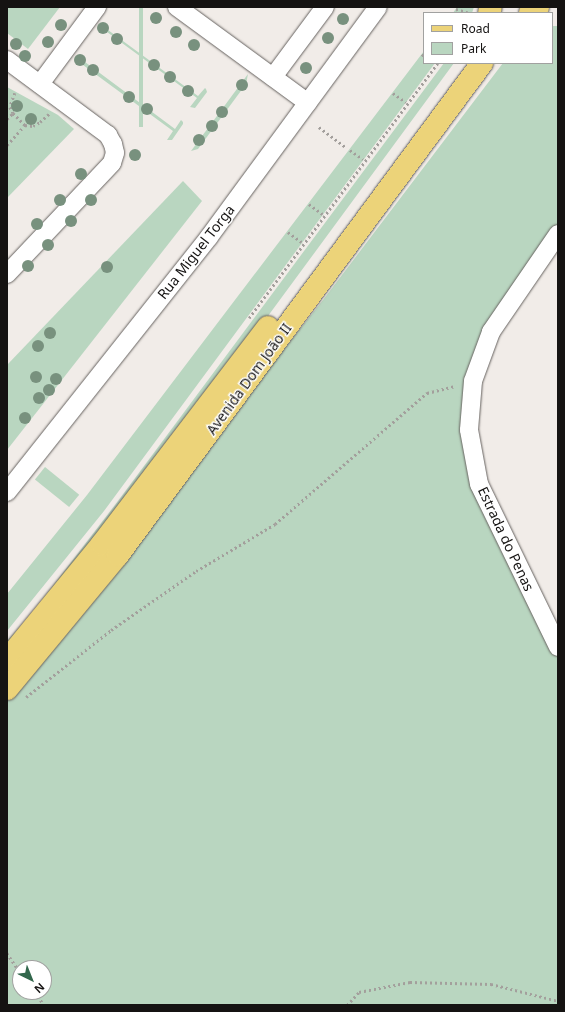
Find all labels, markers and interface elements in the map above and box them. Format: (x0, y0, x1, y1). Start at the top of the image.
legend (423, 12, 553, 64)
text: Road (461, 20, 490, 37)
text: Park (461, 40, 486, 57)
street label: Rua Miguel Torga (154, 202, 238, 302)
street label: Avenida Dom João II (203, 320, 295, 438)
street label: Estrada do Penas (474, 484, 538, 594)
north arrow (12, 960, 52, 1000)
text: N (31, 980, 48, 997)

